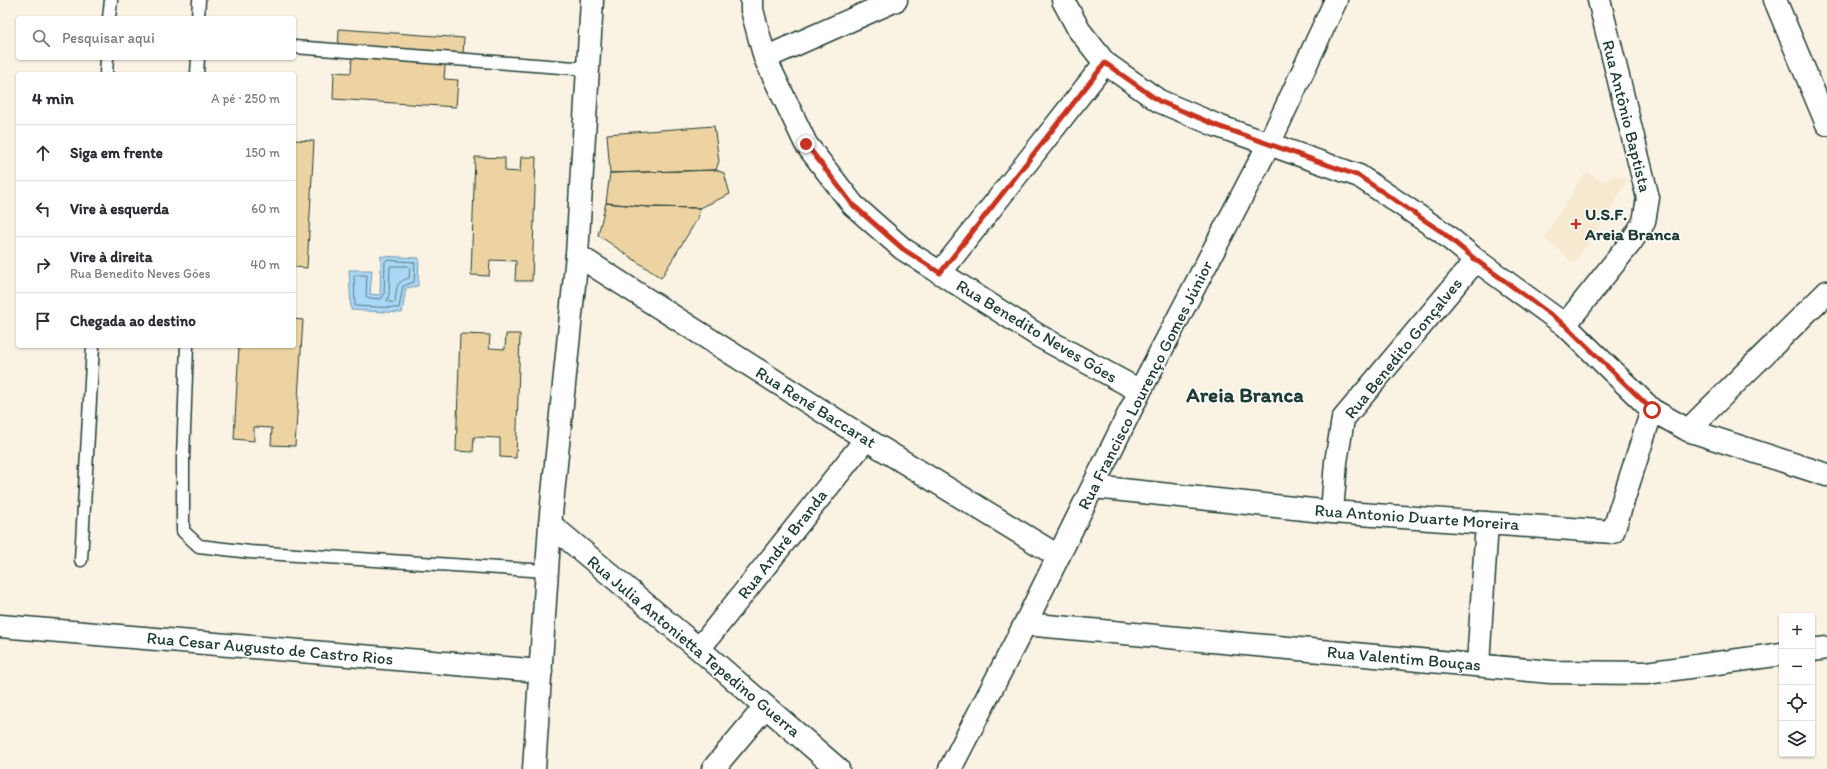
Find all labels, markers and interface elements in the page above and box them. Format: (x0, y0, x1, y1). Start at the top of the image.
search box (16, 16, 296, 60)
icon: search (30, 27, 52, 49)
text: Pesquisar aqui (62, 29, 155, 47)
street label: Rua Antônio Baptista (1598, 38, 1656, 194)
text: 4 min (32, 88, 74, 108)
text: A pé · 250 m (211, 91, 280, 106)
route end (797, 135, 815, 153)
icon: ahead (32, 142, 54, 164)
text: Siga em frente (70, 144, 163, 162)
text: 150 m (245, 145, 280, 160)
icon: left (32, 198, 54, 220)
text: Vire à esquerda (70, 200, 169, 218)
text: 60 m (251, 201, 280, 216)
place label: U.S.F. Areia Branca (1584, 204, 1681, 244)
marker: U.S.F. Areia Branca (1570, 218, 1582, 230)
text: Vire à direita (70, 248, 153, 266)
icon: right (32, 254, 54, 276)
text: 40 m (250, 257, 280, 272)
street label: Rua Francisco Lourenço Gomes Júnior (1073, 257, 1217, 513)
text: Rua Benedito Neves Góes (70, 266, 211, 281)
street label: Rua Benedito Gonçalves (1340, 273, 1466, 423)
street label: Rua Benedito Neves Góes (953, 275, 1121, 387)
icon: arrive (32, 310, 54, 332)
text: Chegada ao destino (70, 312, 196, 330)
street label: Rua René Baccarat (752, 362, 880, 452)
district label: Areia Branca (1185, 382, 1304, 407)
route start (1643, 401, 1661, 419)
street label: Rua André Branda (733, 485, 831, 603)
street label: Rua Antonio Duarte Moreira (1314, 500, 1520, 534)
street label: Rua Julia Antonietta Tepedino Guerra (583, 551, 805, 741)
map controls (1779, 613, 1815, 757)
button: + (1779, 613, 1815, 649)
street label: Rua Cesar Augusto de Castro Rios (146, 627, 394, 669)
street label: Rua Valentim Bouças (1326, 641, 1482, 675)
button: − (1779, 649, 1815, 685)
button: locate (1779, 685, 1815, 721)
button: layers (1779, 721, 1815, 757)

